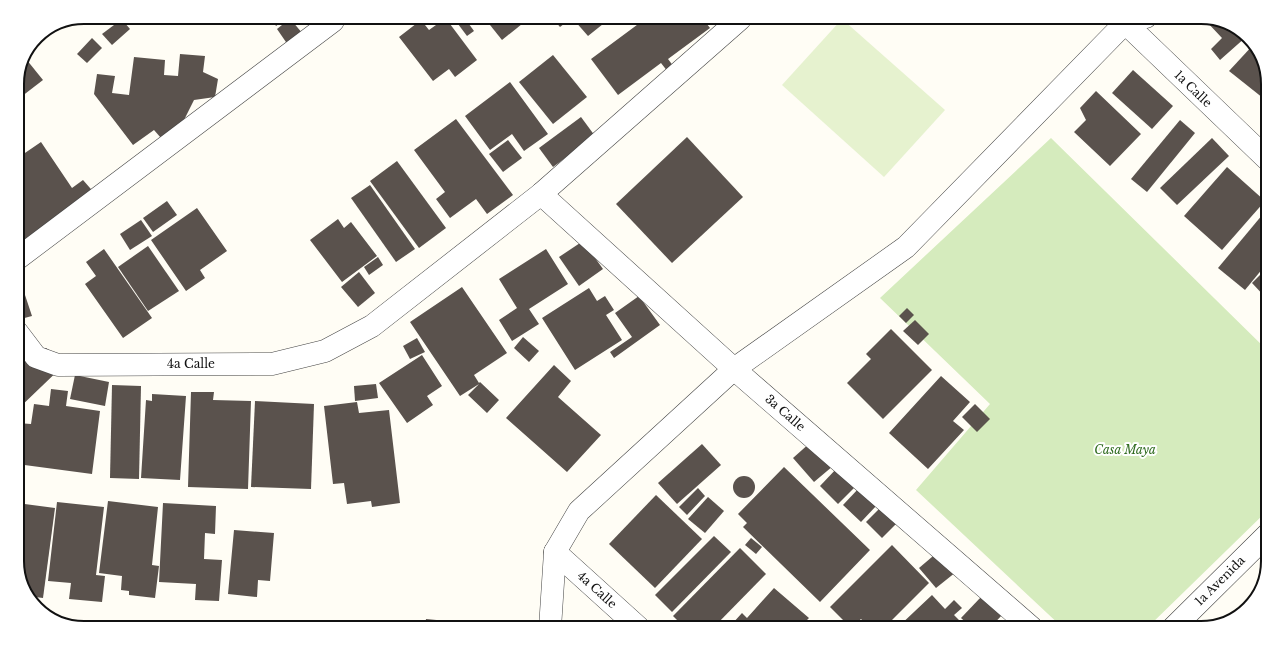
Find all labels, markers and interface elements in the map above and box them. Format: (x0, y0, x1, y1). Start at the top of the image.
street label: 1a Calle (1171, 67, 1215, 110)
street label: 4a Calle (167, 356, 215, 371)
street label: 3a Calle (762, 391, 809, 434)
park label: Casa Maya (1094, 442, 1156, 457)
street label: 1a Avenida (1192, 552, 1248, 609)
street label: 4a Calle (575, 568, 620, 611)

